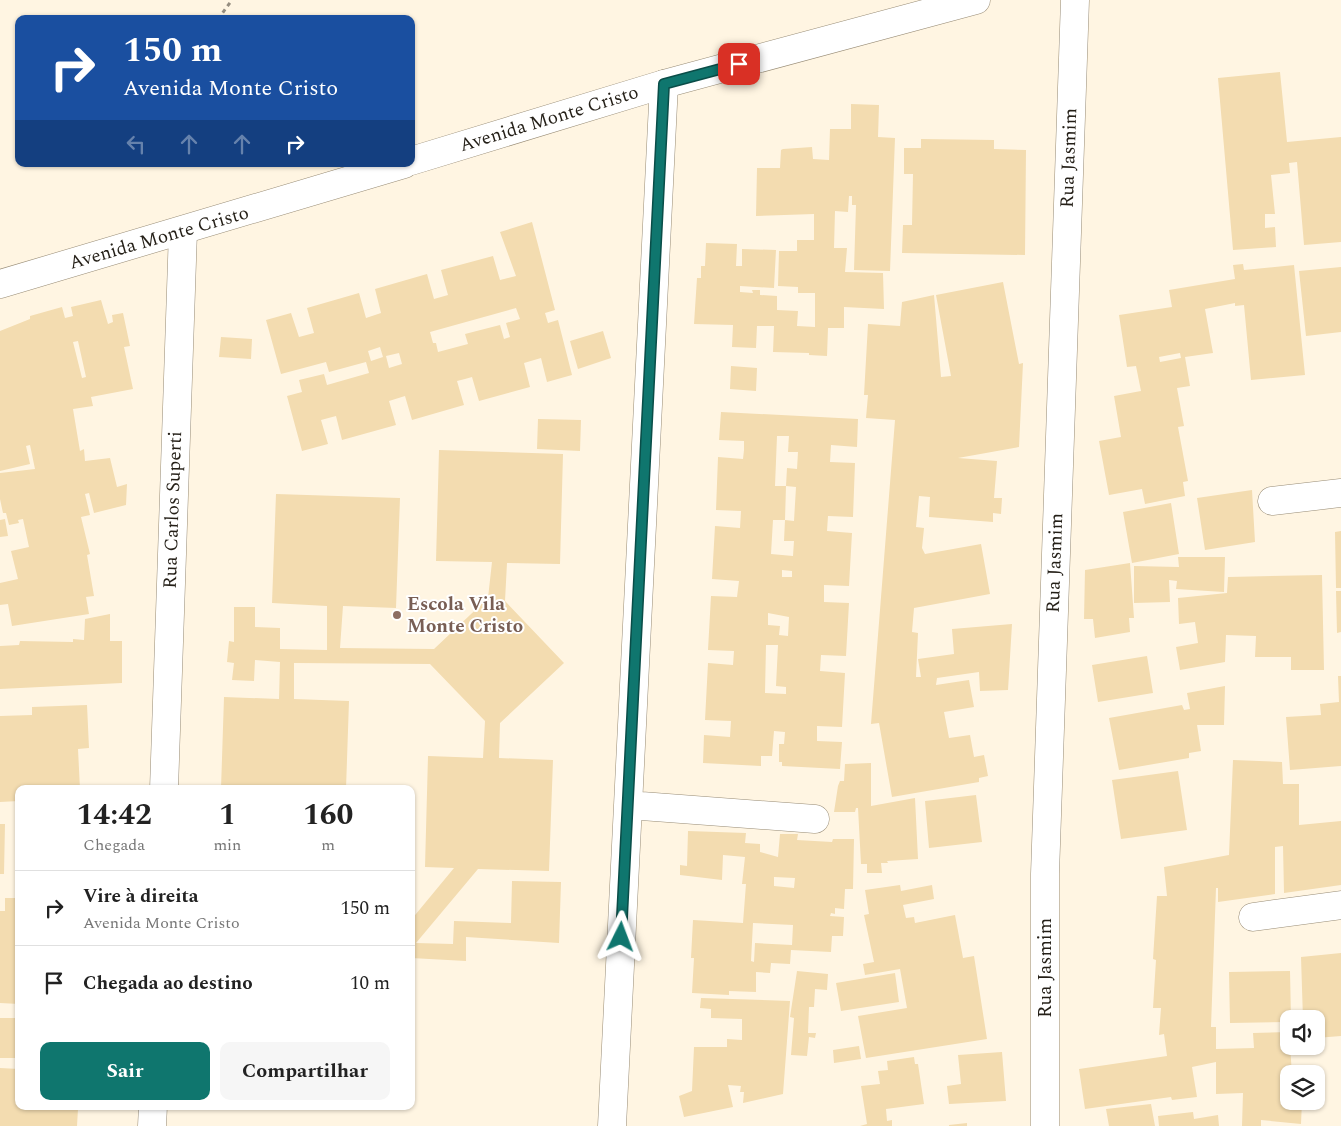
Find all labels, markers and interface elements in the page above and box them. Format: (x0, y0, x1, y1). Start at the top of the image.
text: 150 m (123, 24, 222, 77)
icon: right (40, 35, 105, 100)
pin (718, 43, 760, 85)
icon: arrive (725, 50, 753, 78)
text: Avenida Monte Cristo (123, 72, 338, 105)
street label: Avenida Monte Cristo (456, 78, 642, 160)
street label: Rua Jasmim (1053, 107, 1085, 209)
icon: left (122, 130, 150, 158)
icon: ahead (175, 130, 203, 158)
icon: ahead (228, 130, 256, 158)
icon: right (281, 130, 309, 158)
street label: Avenida Monte Cristo (66, 198, 252, 278)
street label: Rua Carlos Superti (156, 431, 190, 589)
street label: Rua Jasmim (1039, 512, 1071, 614)
place label: Escola Vila Monte Cristo (407, 590, 523, 641)
marker: Escola Vila Monte Cristo (391, 609, 403, 621)
text: 14:42 (77, 792, 152, 838)
text: 1 (219, 792, 236, 838)
text: 160 (303, 792, 353, 838)
text: Chegada (83, 833, 145, 857)
text: min (213, 833, 241, 857)
text: m (321, 833, 335, 857)
text: Vire à direita (83, 882, 199, 911)
icon: right (40, 894, 68, 922)
text: 150 m (340, 894, 390, 923)
position arrow (594, 910, 646, 962)
text: Avenida Monte Cristo (83, 911, 240, 935)
street label: Rua Jasmim (1031, 918, 1060, 1018)
icon: arrive (40, 969, 68, 997)
text: Chegada ao destino (83, 969, 253, 998)
text: 10 m (350, 969, 390, 998)
map controls (1280, 1010, 1325, 1110)
button: sound (1280, 1010, 1325, 1055)
button: Sair (40, 1042, 210, 1100)
button: Compartilhar (220, 1042, 390, 1100)
button: layers (1280, 1065, 1325, 1110)

